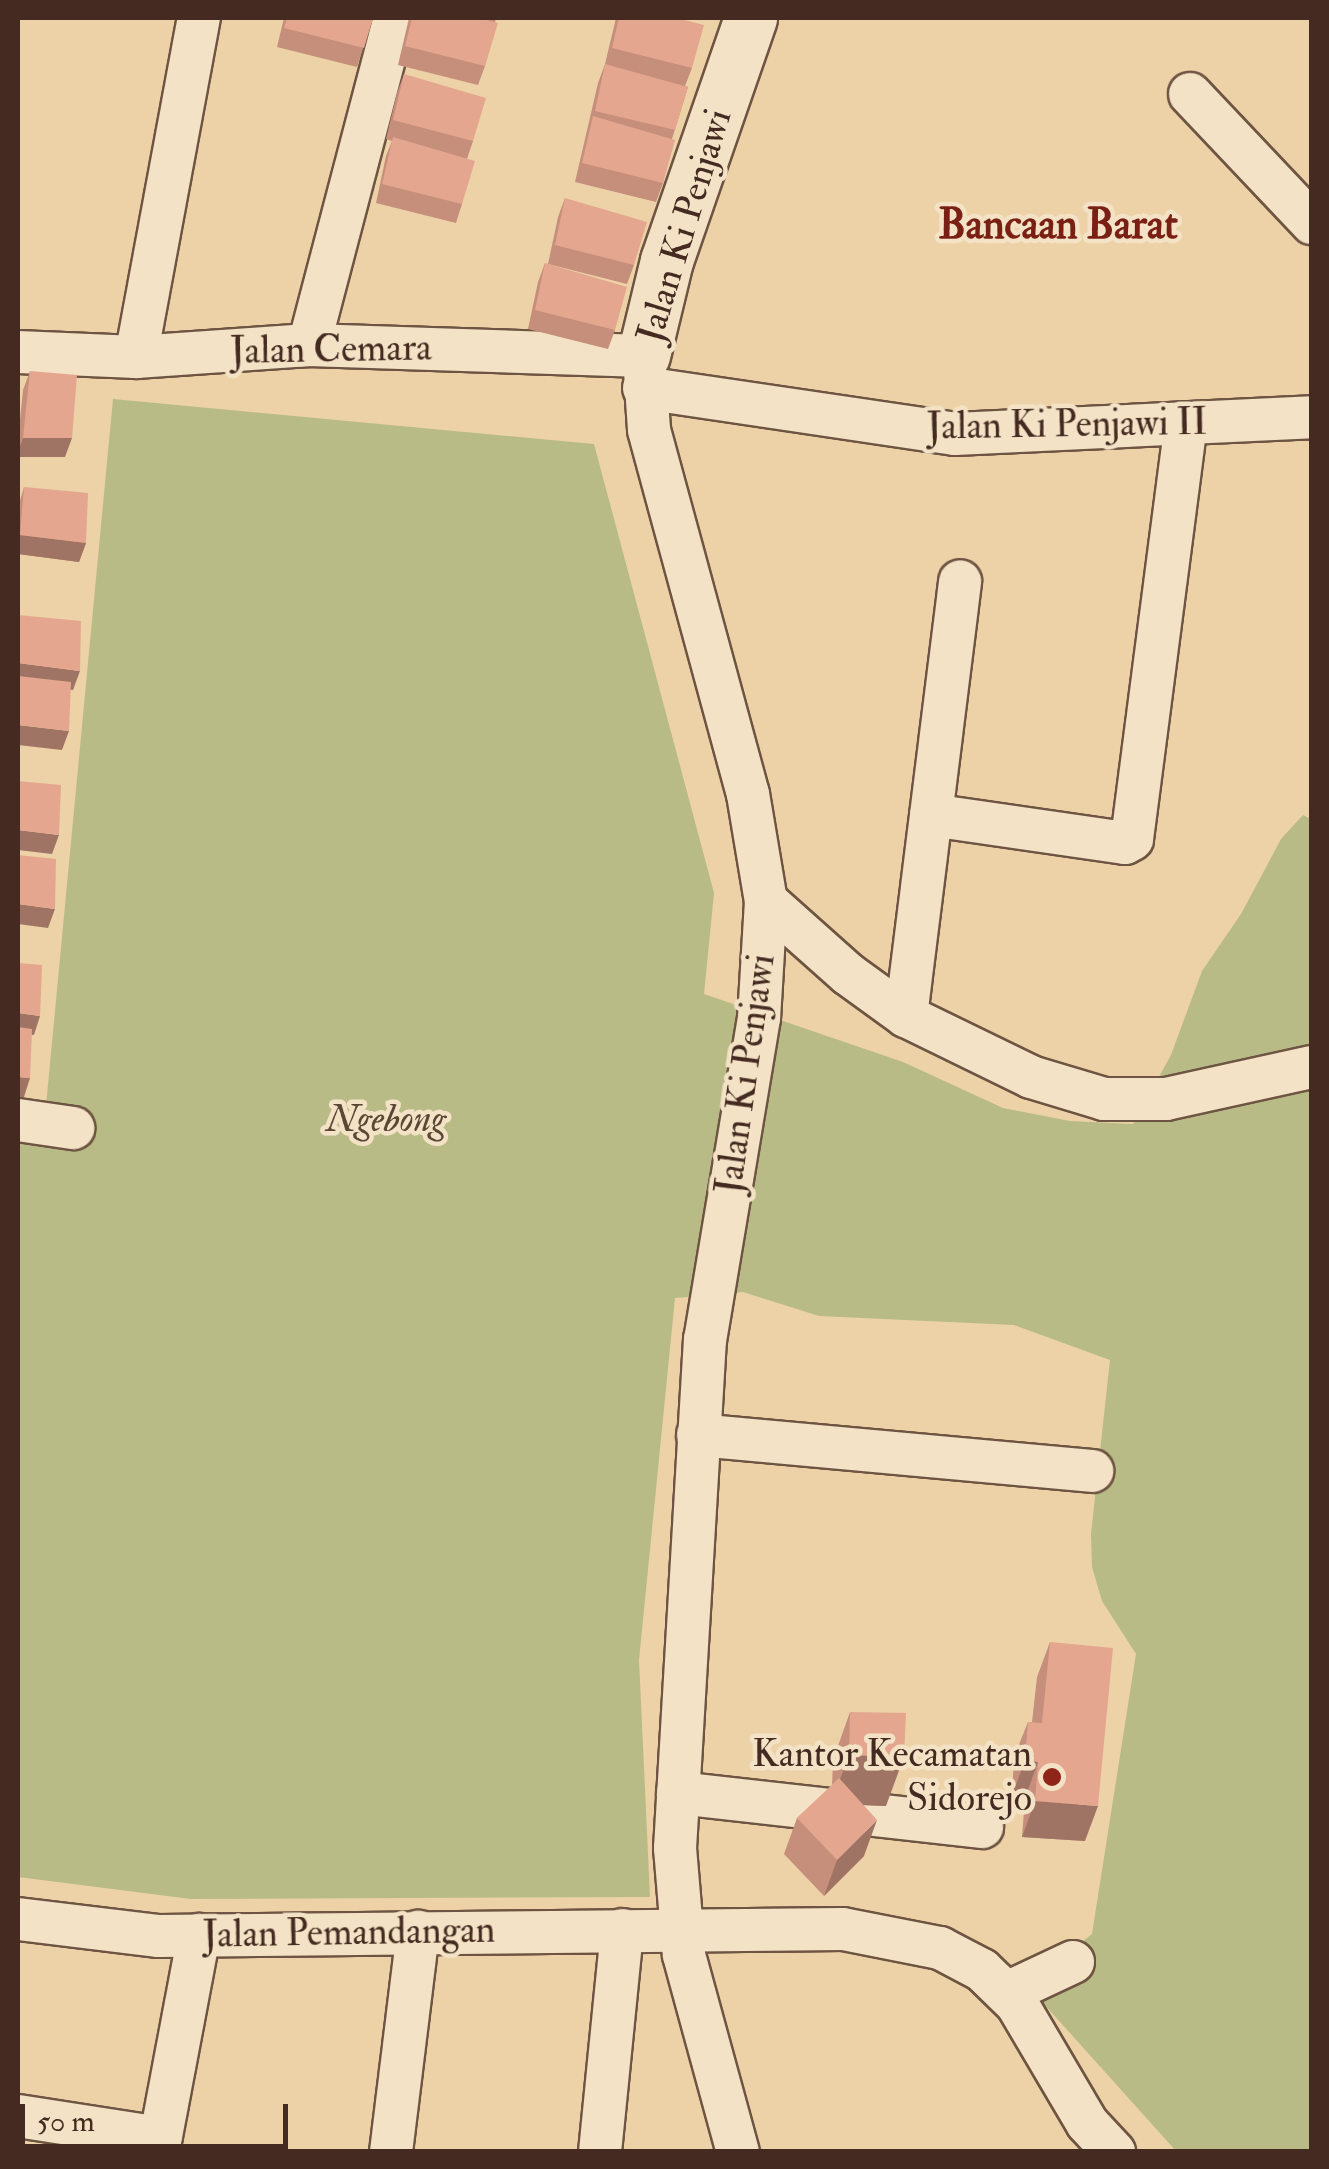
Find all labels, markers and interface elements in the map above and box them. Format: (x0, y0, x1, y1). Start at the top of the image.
street label: Jalan Ki Penjawi (628, 104, 742, 348)
district label: Bancaan Barat (938, 200, 1178, 250)
street label: Jalan Cemara (230, 325, 432, 375)
street label: Jalan Ki Penjawi II (926, 400, 1208, 450)
street label: Jalan Ki Penjawi (707, 951, 785, 1197)
park label: Ngebong (326, 1097, 446, 1143)
place label: Kantor Kecamatan Sidorejo (752, 1732, 1032, 1822)
marker: Kantor Kecamatan Sidorejo (1041, 1766, 1063, 1788)
street label: Jalan Pemandangan (202, 1908, 496, 1958)
scale bar (25, 2084, 292, 2146)
text: 50 m (37, 2103, 95, 2140)

